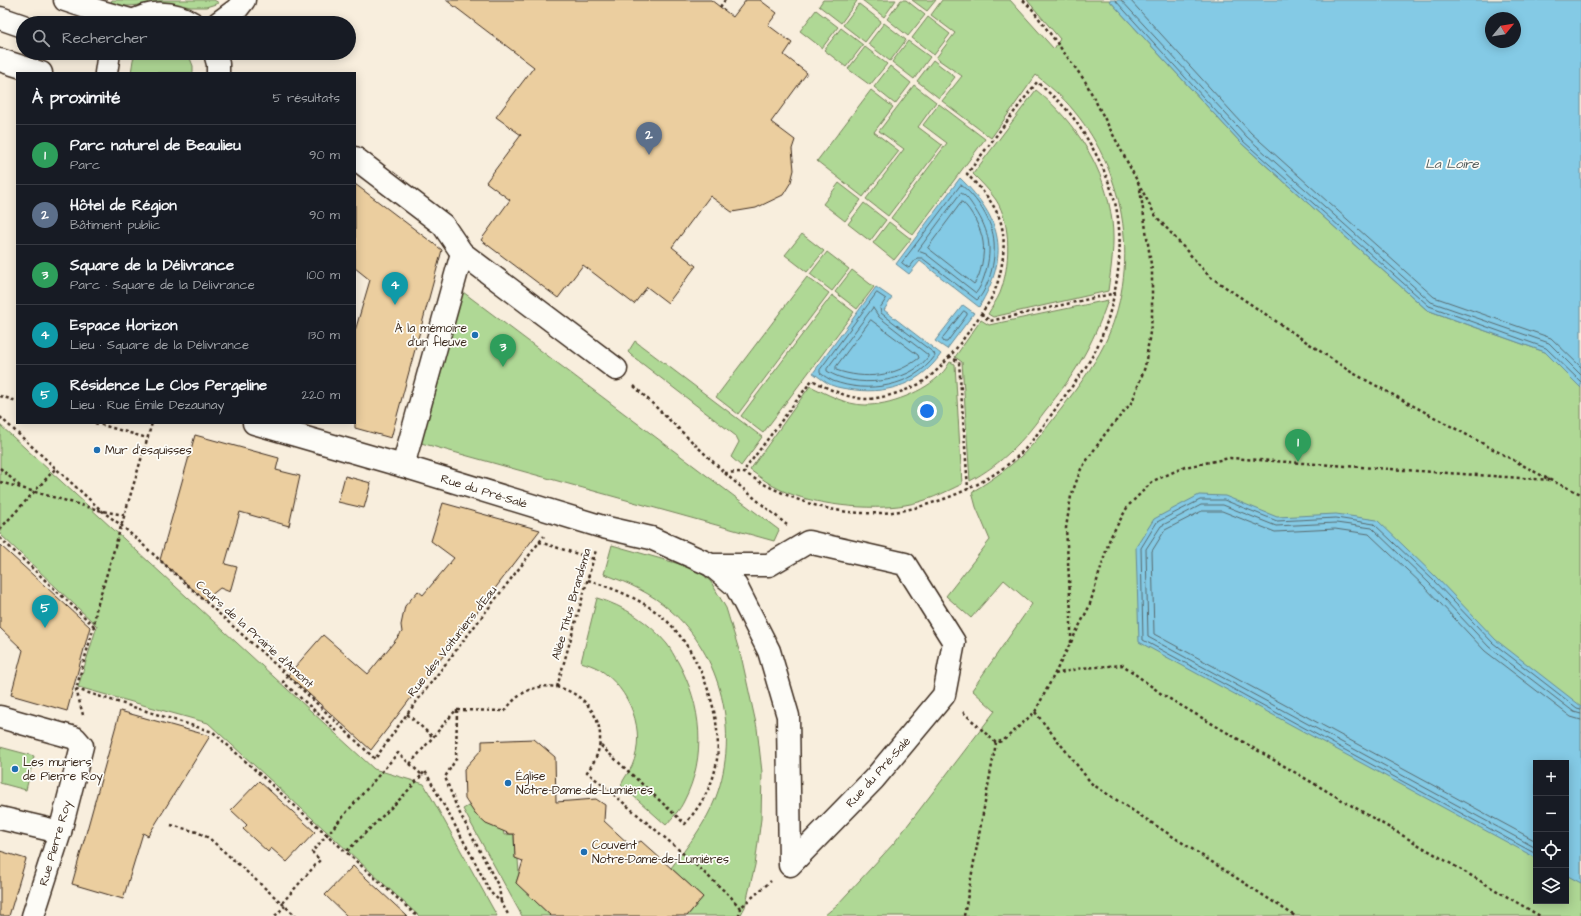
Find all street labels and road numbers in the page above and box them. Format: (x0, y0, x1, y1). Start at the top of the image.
street label: Rue du Pré-Salé (438, 470, 530, 513)
street label: Allée Titus Brandsma (547, 546, 596, 662)
street label: Cours de la Prairie d'Amont (192, 577, 318, 692)
street label: Rue des Voituriers d'Eau (404, 582, 501, 700)
street label: Rue du Pré-Salé (842, 733, 915, 811)
street label: Rue Pierre Roy (35, 798, 77, 888)

